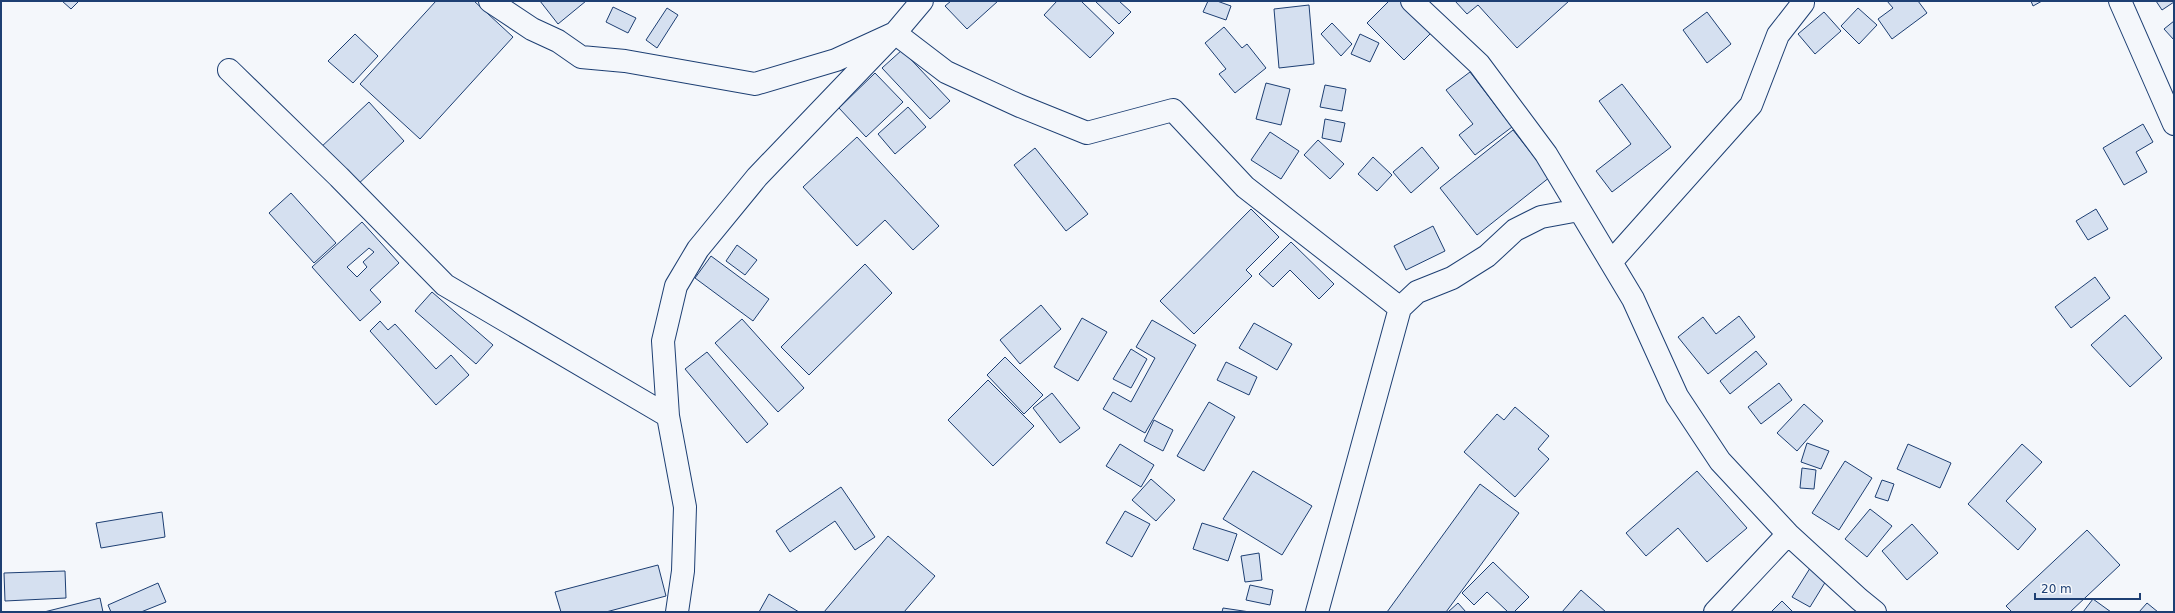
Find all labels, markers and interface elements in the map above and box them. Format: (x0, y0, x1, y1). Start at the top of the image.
scale bar (2035, 575, 2140, 601)
text: 20 m (2041, 582, 2072, 596)

